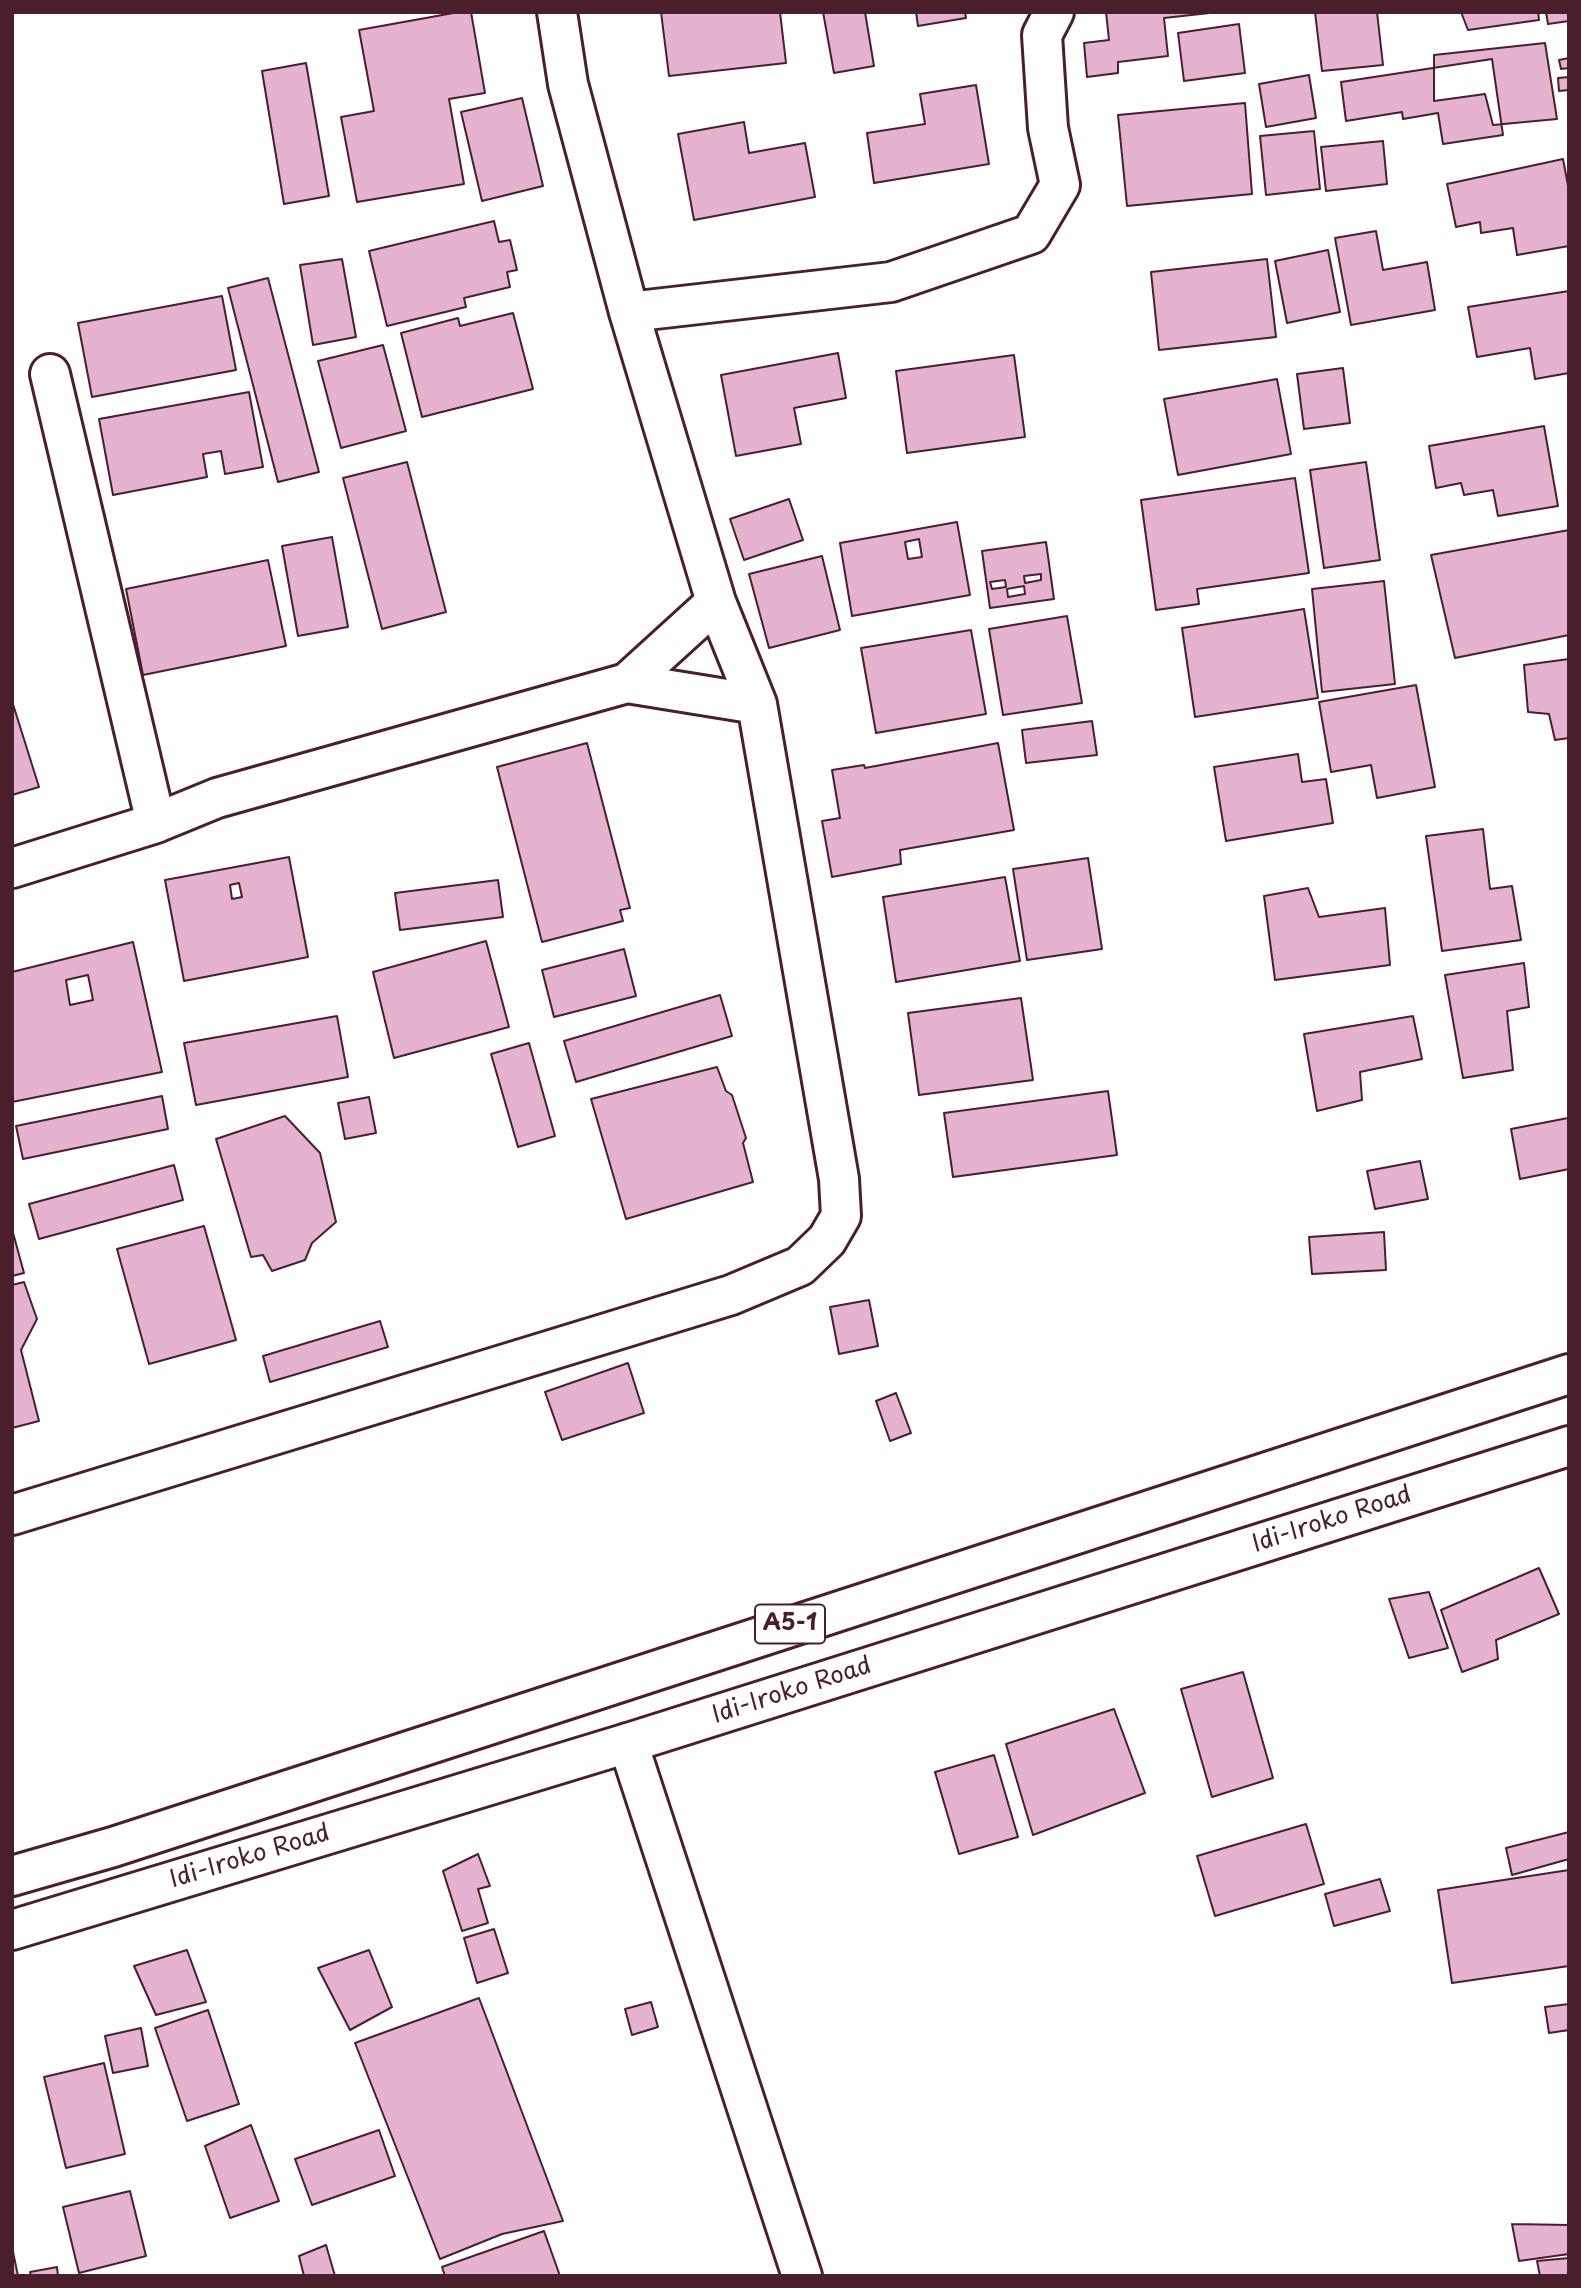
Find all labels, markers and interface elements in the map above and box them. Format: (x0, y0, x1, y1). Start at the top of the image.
street label: Idi-Iroko Road (1249, 1481, 1415, 1559)
road number: A5-1 (755, 1604, 825, 1644)
street label: Idi-Iroko Road (709, 1652, 875, 1730)
street label: Idi-Iroko Road (166, 1819, 334, 1895)

